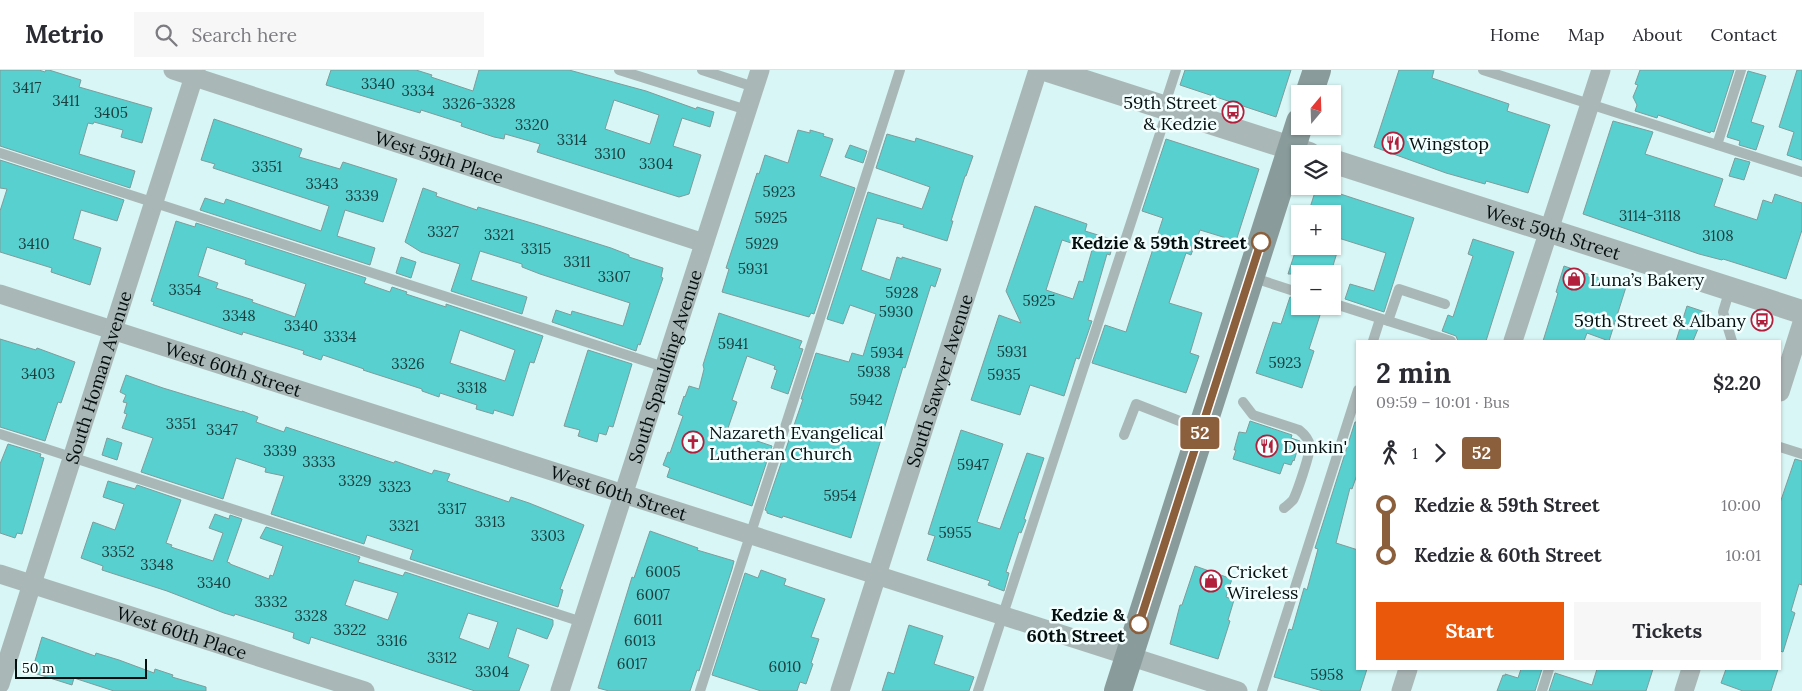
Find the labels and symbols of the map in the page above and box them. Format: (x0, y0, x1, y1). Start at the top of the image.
house number: 3340 (361, 74, 395, 93)
house number: 3417 (13, 78, 42, 97)
house number: 3334 (401, 81, 435, 100)
north arrow (1291, 85, 1341, 135)
house number: 3411 (52, 91, 80, 110)
place label: 59th Street & Kedzie (1123, 91, 1217, 135)
house number: 3326-3328 (442, 94, 516, 113)
bus stop icon: 59th Street & Kedzie (1221, 100, 1245, 124)
house number: 3405 (94, 103, 128, 122)
house number: 3320 (515, 115, 549, 134)
street label: West 59th Place (372, 125, 507, 189)
house number: 3314 (557, 130, 587, 149)
restaurant icon: Wingstop (1381, 131, 1405, 155)
place label: Wingstop (1409, 132, 1489, 155)
house number: 3310 (594, 144, 626, 163)
house number: 3304 (639, 154, 673, 173)
house number: 3351 (252, 157, 282, 176)
house number: 3343 (305, 174, 339, 193)
house number: 5923 (762, 182, 796, 201)
house number: 3339 (345, 186, 379, 205)
street label: West 59th Street (1482, 199, 1623, 264)
house number: 3114-3118 (1619, 206, 1681, 225)
house number: 5925 (754, 208, 788, 227)
house number: 3327 (427, 222, 459, 241)
house number: 3321 (484, 225, 514, 244)
house number: 3108 (1702, 226, 1734, 245)
place label: Kedzie & 59th Street (1071, 231, 1248, 254)
marker: Kedzie & 59th Street (1251, 232, 1271, 252)
house number: 3410 (18, 234, 50, 253)
house number: 5929 (745, 234, 779, 253)
house number: 3315 (521, 239, 551, 258)
house number: 3311 (563, 252, 591, 271)
house number: 5931 (738, 259, 768, 278)
street label: South Spaulding Avenue (623, 266, 707, 466)
house number: 3307 (598, 267, 630, 286)
shop icon: Luna’s Bakery (1562, 267, 1586, 291)
place label: Luna’s Bakery (1590, 268, 1705, 291)
house number: 3354 (168, 280, 202, 299)
house number: 5928 (885, 283, 919, 302)
street label: South Homan Avenue (60, 288, 136, 467)
street label: South Sawyer Avenue (901, 291, 977, 470)
house number: 5925 (1022, 291, 1056, 310)
house number: 5930 (879, 302, 913, 321)
house number: 3348 (222, 306, 256, 325)
bus stop icon: 59th Street & Albany (1750, 308, 1774, 332)
place label: 59th Street & Albany (1574, 309, 1746, 332)
house number: 3340 (284, 316, 318, 335)
house number: 3334 (323, 327, 357, 346)
house number: 5941 (718, 334, 748, 353)
street label: West 60th Street (162, 336, 305, 401)
house number: 5931 (997, 342, 1027, 361)
house number: 5934 (870, 343, 904, 362)
house number: 5923 (1268, 353, 1302, 372)
house number: 3326 (391, 354, 425, 373)
house number: 5938 (857, 362, 891, 381)
house number: 3403 (21, 364, 55, 383)
house number: 5935 (987, 365, 1021, 384)
house number: 3318 (457, 378, 487, 397)
house number: 5942 (849, 390, 883, 409)
house number: 3351 (166, 414, 196, 433)
line badge: 52 (1178, 417, 1222, 449)
house number: 3347 (206, 420, 238, 439)
place label: Nazareth Evangelical Lutheran Church (709, 421, 884, 465)
church icon: Nazareth Evangelical Lutheran Church (681, 430, 705, 454)
restaurant icon: Dunkin' (1255, 434, 1279, 458)
place label: Dunkin' (1283, 435, 1347, 458)
house number: 3339 (263, 441, 297, 460)
house number: 3333 (302, 452, 336, 471)
house number: 5947 (957, 455, 989, 474)
street label: West 60th Street (548, 460, 690, 525)
house number: 3329 (338, 471, 372, 490)
house number: 3323 (379, 477, 411, 496)
house number: 5954 (823, 486, 857, 505)
house number: 3317 (437, 499, 467, 518)
house number: 3313 (475, 512, 505, 531)
house number: 3321 (389, 516, 419, 535)
house number: 5955 (938, 523, 972, 542)
house number: 3303 (531, 526, 565, 545)
house number: 3352 (102, 542, 134, 561)
house number: 3348 (140, 555, 174, 574)
place label: Cricket Wireless (1227, 560, 1298, 604)
house number: 6005 (645, 562, 681, 581)
shop icon: Cricket Wireless (1199, 569, 1223, 593)
house number: 3340 (197, 573, 231, 592)
house number: 6007 (636, 585, 670, 604)
house number: 3332 (254, 592, 288, 611)
street label: West 60th Place (114, 601, 250, 664)
place label: Kedzie & 60th Street (1026, 603, 1126, 647)
house number: 3328 (294, 606, 328, 625)
house number: 6011 (634, 610, 662, 629)
marker: Kedzie & 60th Street (1129, 614, 1149, 634)
house number: 3322 (334, 620, 366, 639)
house number: 3316 (377, 631, 407, 650)
house number: 6013 (624, 631, 656, 650)
house number: 3312 (427, 648, 457, 667)
house number: 6017 (617, 654, 647, 673)
scale bar (15, 656, 148, 679)
house number: 6010 (769, 657, 801, 676)
house number: 3304 (475, 662, 509, 681)
house number: 5958 (1310, 665, 1344, 684)

